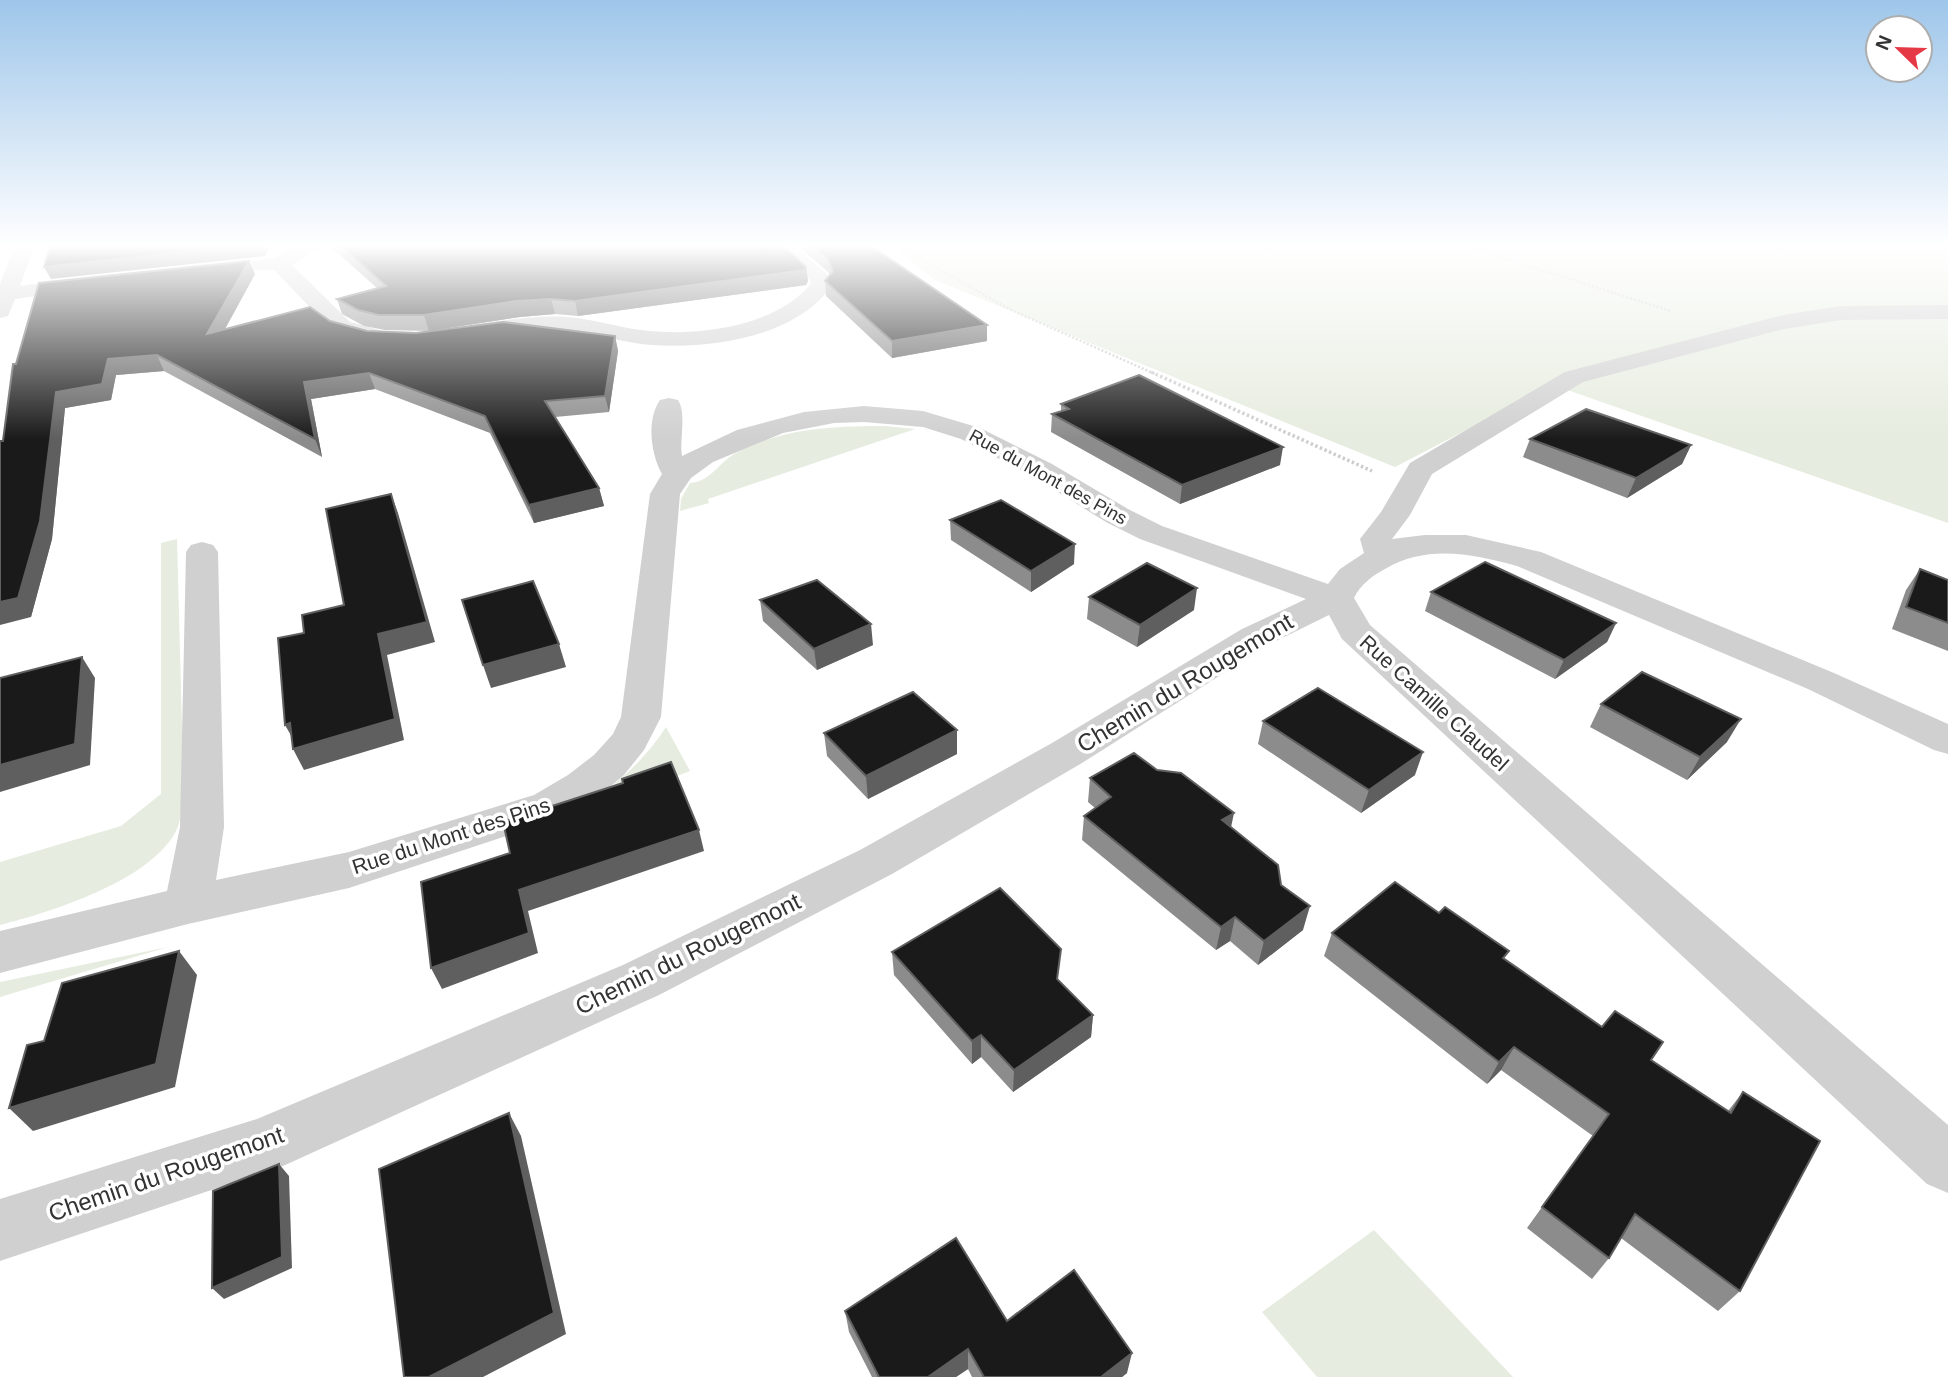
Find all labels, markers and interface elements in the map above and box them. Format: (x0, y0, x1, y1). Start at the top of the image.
north arrow (1864, 14, 1934, 84)
text: N (1871, 32, 1896, 53)
street label: Rue du Mont des Pins (966, 425, 1130, 529)
street label: Chemin du Rougemont (1072, 607, 1298, 758)
street label: Rue Camille Claudel (1356, 630, 1513, 775)
street label: Rue du Mont des Pins (349, 793, 553, 878)
street label: Chemin du Rougemont (571, 887, 805, 1020)
street label: Chemin du Rougemont (45, 1120, 287, 1226)

